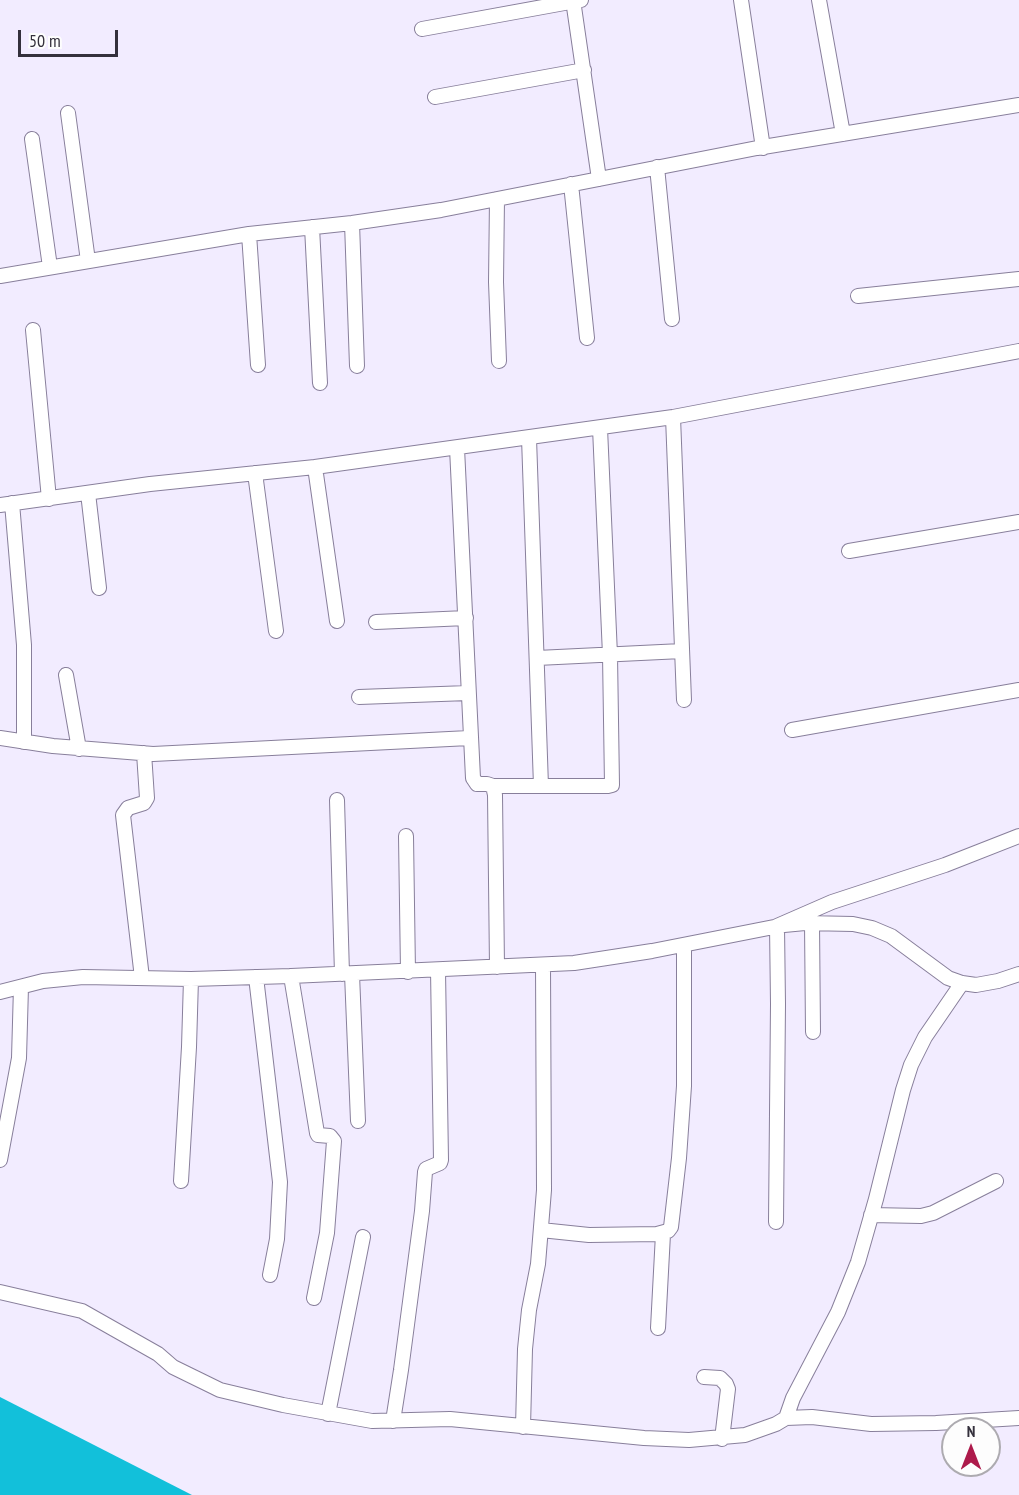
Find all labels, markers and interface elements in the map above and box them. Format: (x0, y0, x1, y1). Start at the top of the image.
scale bar (21, 18, 122, 56)
text: 50 m (29, 29, 61, 52)
north arrow (941, 1417, 1001, 1477)
text: N (967, 1421, 975, 1441)

